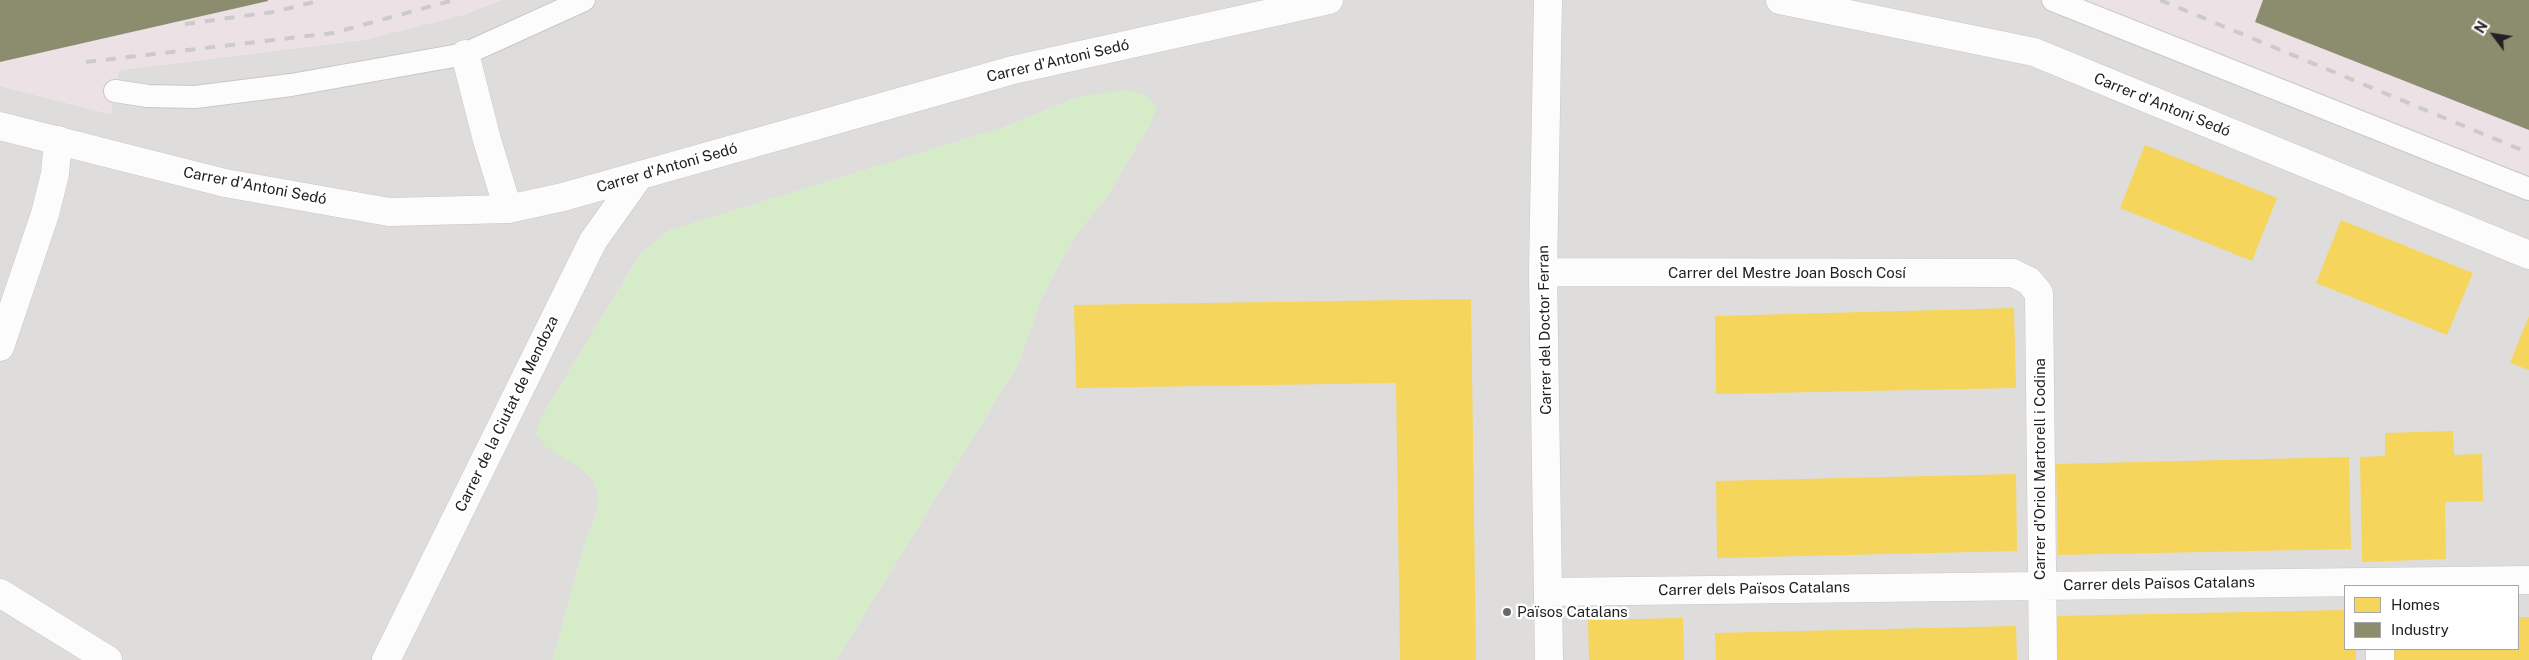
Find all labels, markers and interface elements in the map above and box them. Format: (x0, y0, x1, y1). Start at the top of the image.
north arrow (2469, 10, 2519, 60)
text: N (2471, 18, 2491, 36)
street label: Carrer d'Antoni Sedó (985, 36, 1131, 86)
street label: Carrer d'Antoni Sedó (2091, 69, 2233, 141)
street label: Carrer d'Antoni Sedó (594, 139, 740, 197)
street label: Carrer d'Antoni Sedó (182, 163, 328, 209)
street label: Carrer del Doctor Ferran (1535, 245, 1555, 415)
street label: Carrer del Mestre Joan Bosch Cosí (1668, 264, 1906, 282)
street label: Carrer de la Ciutat de Mendoza (452, 313, 562, 515)
street label: Carrer d'Oriol Martorell i Codina (2031, 358, 2049, 580)
street label: Carrer dels Països Catalans (2063, 573, 2255, 595)
street label: Carrer dels Països Catalans (1658, 578, 1850, 600)
legend (2344, 585, 2519, 650)
text: Homes (2391, 596, 2440, 613)
place label: Països Catalans (1517, 603, 1628, 621)
marker: Països Catalans (1501, 606, 1513, 618)
text: Industry (2391, 621, 2449, 638)

